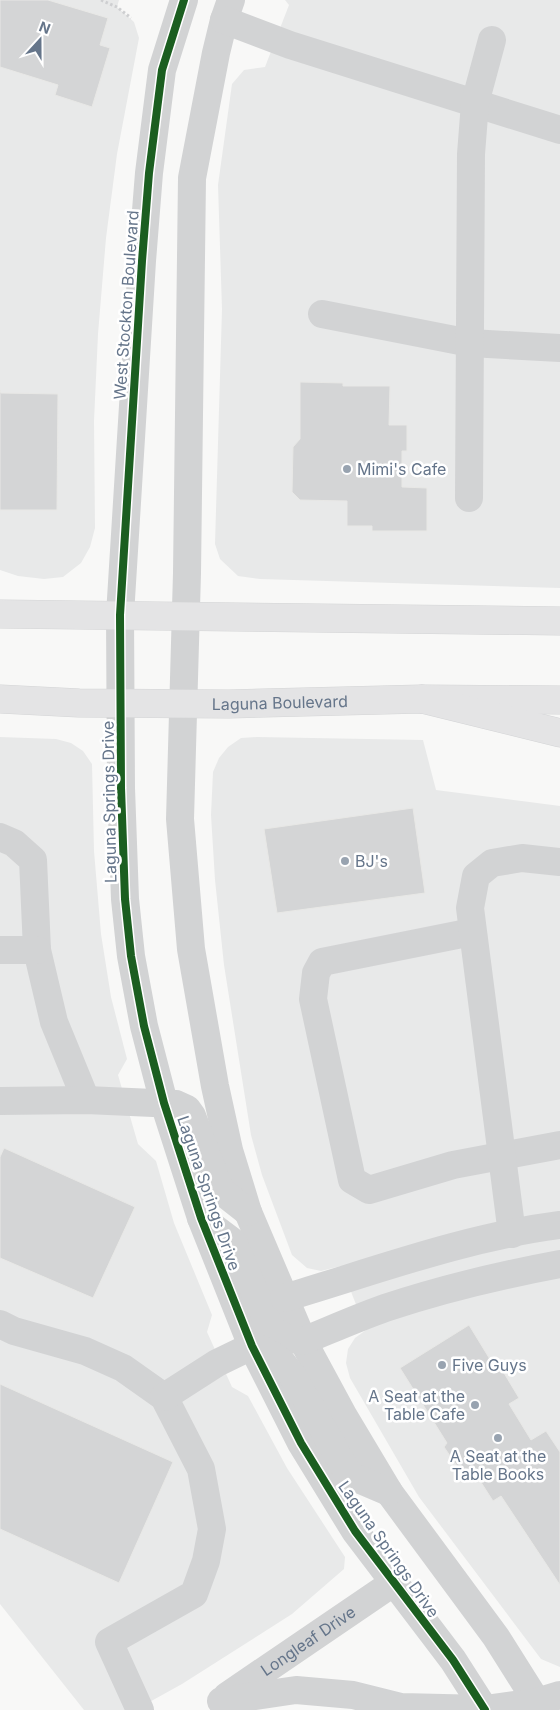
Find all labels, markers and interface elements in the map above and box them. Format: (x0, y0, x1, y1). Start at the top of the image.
north arrow (15, 15, 65, 65)
text: N (37, 18, 53, 37)
street label: West Stockton Boulevard (109, 210, 143, 400)
place label: Mimi's Cafe (357, 459, 446, 479)
marker: Mimi's Cafe (341, 463, 353, 475)
street label: Laguna Boulevard (212, 691, 348, 714)
street label: Laguna Springs Drive (98, 721, 120, 883)
place label: BJ's (355, 851, 388, 871)
marker: BJ's (339, 855, 351, 867)
street label: Laguna Springs Drive (173, 1113, 245, 1273)
place label: Five Guys (452, 1355, 527, 1375)
marker: Five Guys (436, 1359, 448, 1371)
place label: A Seat at the Table Cafe (368, 1386, 465, 1424)
marker: A Seat at the Table Cafe (469, 1399, 481, 1411)
marker: A Seat at the Table Books (492, 1432, 504, 1444)
place label: A Seat at the Table Books (450, 1446, 546, 1484)
street label: Laguna Springs Drive (334, 1477, 444, 1621)
street label: Longleaf Drive (257, 1602, 359, 1680)

